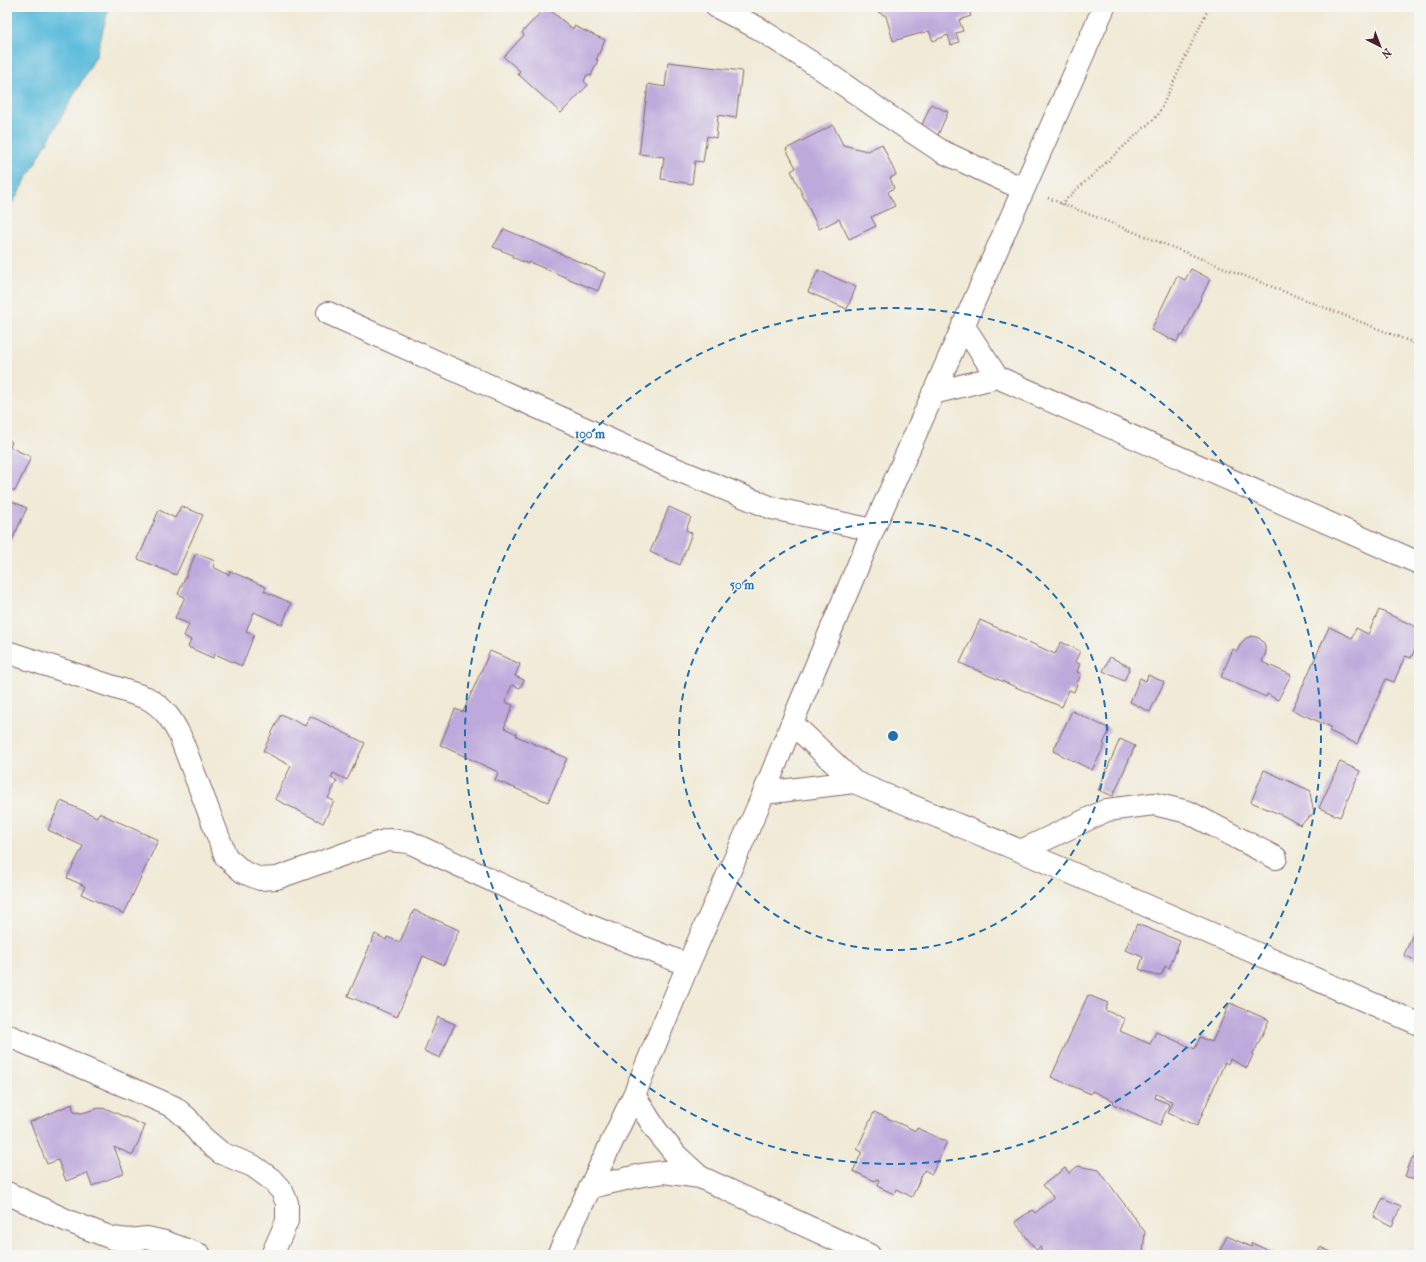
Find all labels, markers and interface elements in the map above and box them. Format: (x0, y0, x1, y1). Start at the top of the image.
north arrow (1360, 26, 1400, 66)
text: N (1378, 45, 1394, 61)
text: 100 m (575, 427, 606, 441)
text: 50 m (730, 578, 755, 592)
centre of rings (886, 729, 900, 743)

